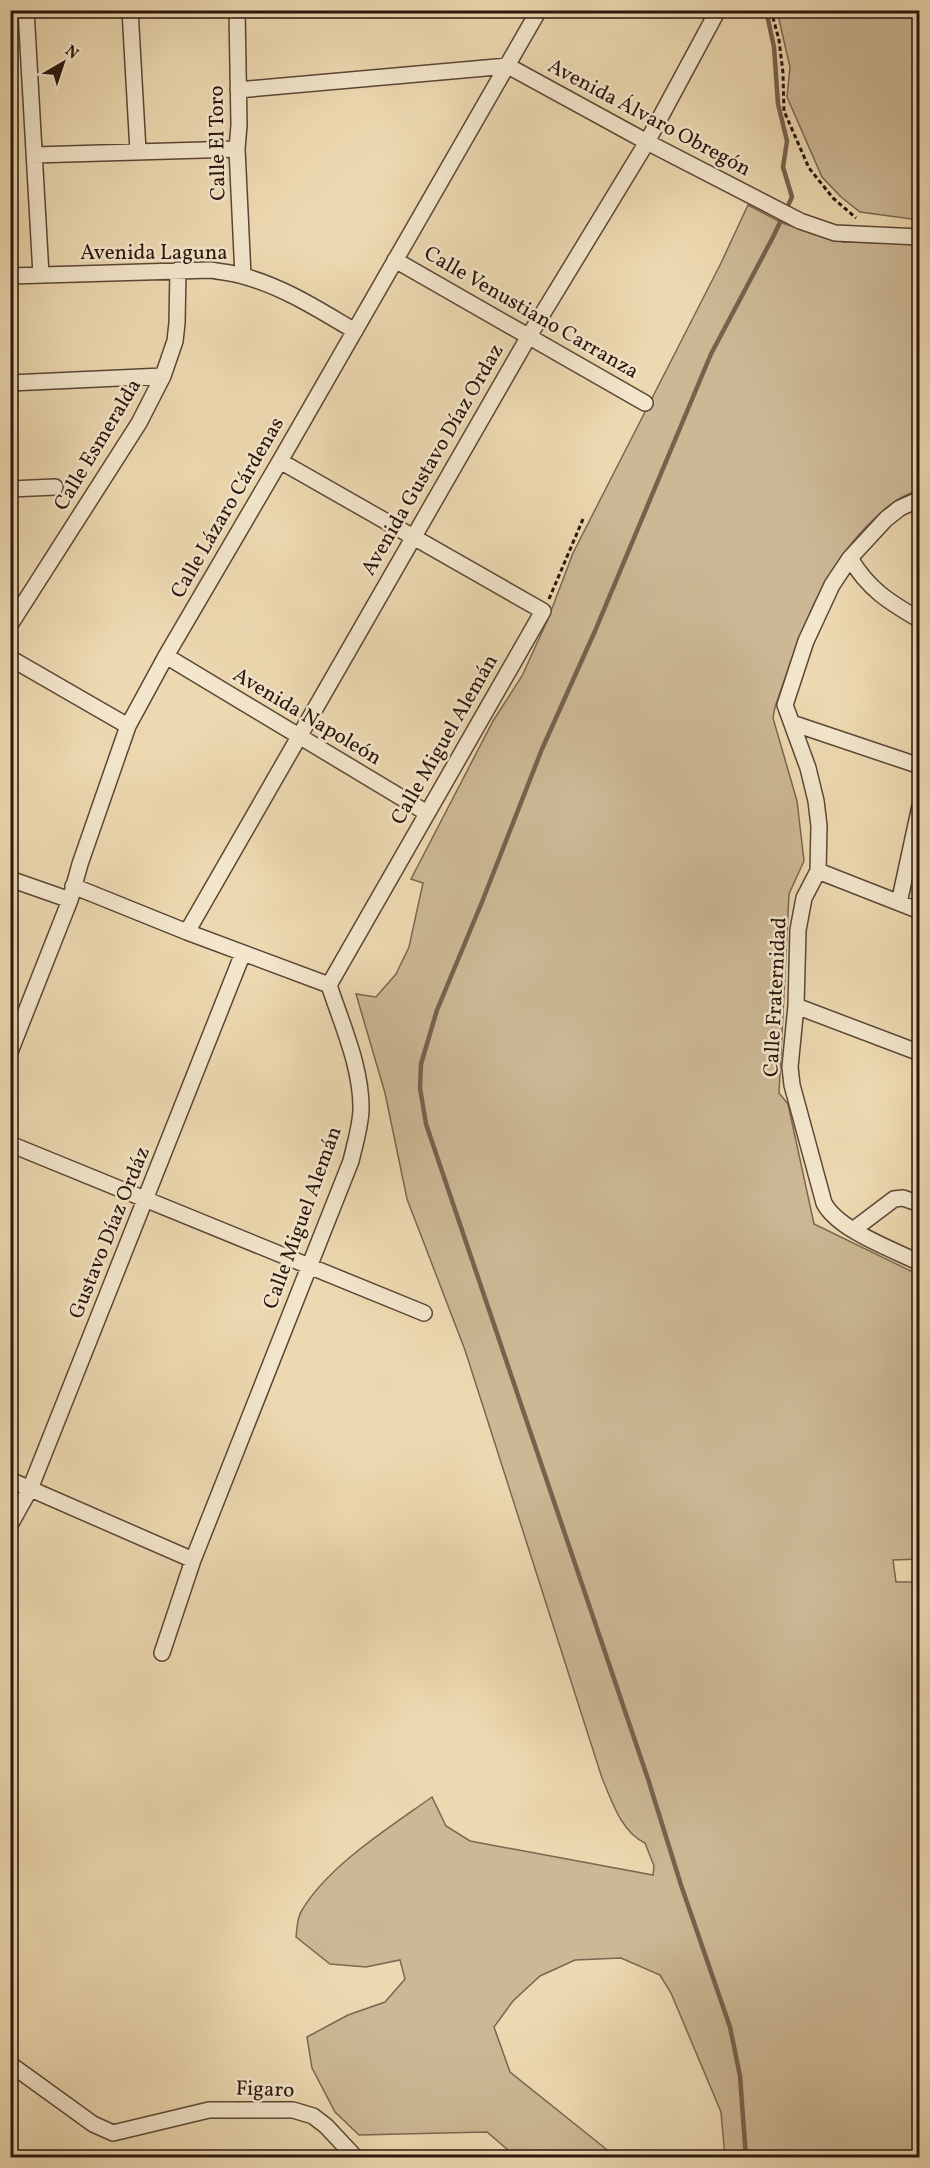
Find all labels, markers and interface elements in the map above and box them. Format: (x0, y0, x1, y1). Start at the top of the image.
north arrow (33, 33, 93, 93)
text: N (60, 41, 83, 65)
street label: Avenida Álvaro Obregón (542, 52, 756, 184)
street label: Calle El Toro (202, 85, 234, 201)
street label: Avenida Laguna (80, 239, 228, 268)
street label: Calle Venustiano Carranza (418, 239, 644, 387)
street label: Avenida Gustavo Díaz Ordaz (355, 339, 511, 581)
street label: Calle Esmeralda (47, 374, 149, 516)
street label: Calle Lázaro Cárdenas (164, 412, 292, 604)
street label: Calle Miguel Alemán (384, 649, 506, 831)
street label: Avenida Napoleón (227, 661, 387, 773)
street label: Calle Fraternidad (757, 916, 795, 1078)
street label: Calle Miguel Alemán (256, 1123, 350, 1313)
street label: Gustavo Díaz Ordáz (62, 1143, 158, 1323)
street label: Figaro (235, 2074, 295, 2106)

